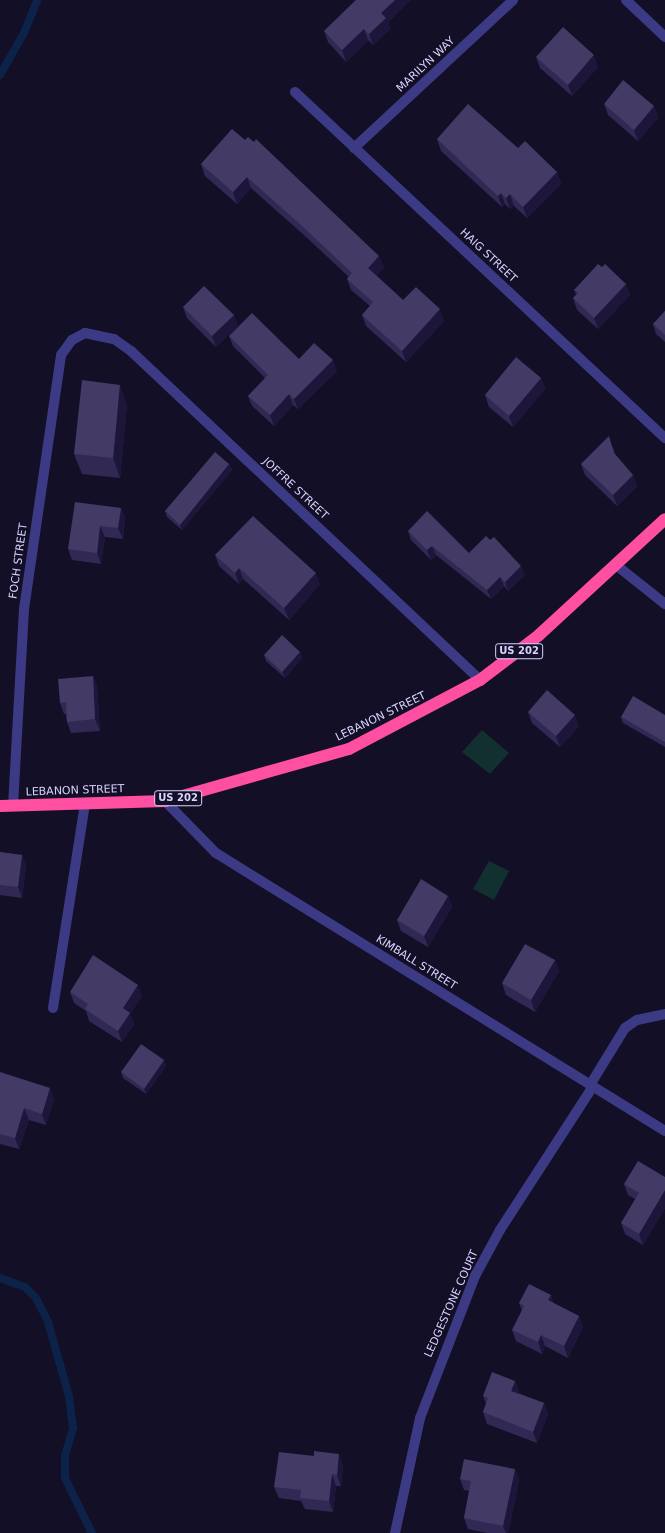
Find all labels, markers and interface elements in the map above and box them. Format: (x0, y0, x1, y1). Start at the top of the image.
street label: MARILYN WAY (394, 35, 458, 95)
street label: HAIG STREET (457, 226, 519, 286)
street label: JOFFRE STREET (260, 455, 330, 523)
street label: FOCH STREET (7, 522, 31, 600)
road number: US 202 (495, 643, 543, 659)
street label: LEBANON STREET (334, 689, 428, 745)
street label: LEBANON STREET (25, 783, 125, 799)
road number: US 202 (154, 790, 202, 806)
street label: KIMBALL STREET (373, 933, 459, 993)
street label: LEDGESTONE COURT (422, 1248, 482, 1360)

